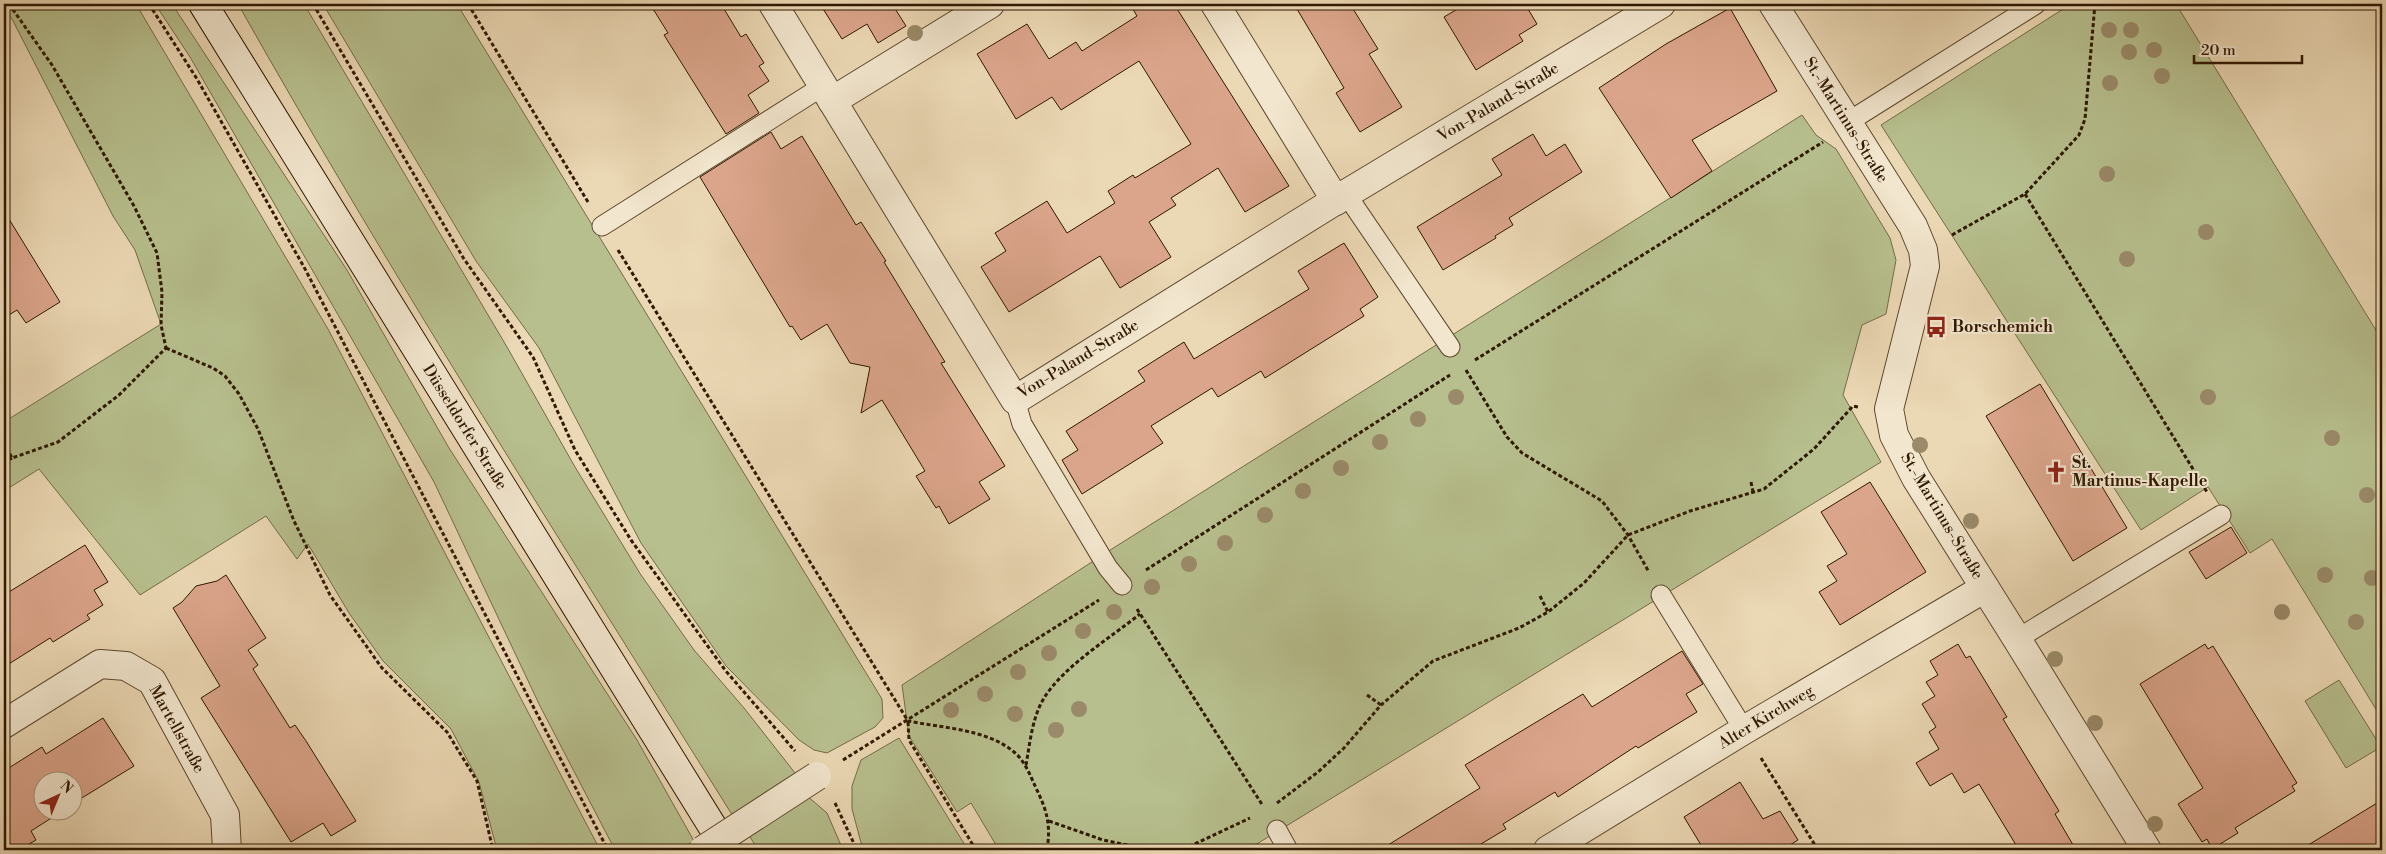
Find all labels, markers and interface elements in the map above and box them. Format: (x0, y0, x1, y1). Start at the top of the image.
scale bar (2194, 32, 2301, 64)
text: 20 m (2201, 41, 2236, 60)
street label: St.-Martinus-Straße (1799, 53, 1893, 187)
street label: Von-Paland-Straße (1433, 58, 1562, 147)
bus stop icon: Borschemich (1923, 314, 1949, 340)
street label: Von-Paland-Straße (1013, 315, 1142, 404)
place label: Borschemich (1952, 317, 2053, 337)
street label: Düsseldorfer Straße (418, 360, 512, 494)
street label: St.-Martinus-Straße (1896, 449, 1988, 583)
place label: St. Martinus-Kapelle (2072, 453, 2208, 491)
church icon: St. Martinus-Kapelle (2043, 459, 2069, 485)
street label: Alter Kirchweg (1714, 680, 1818, 754)
street label: Martellstraße (145, 682, 209, 776)
north arrow (32, 772, 82, 822)
text: N (56, 777, 77, 798)

